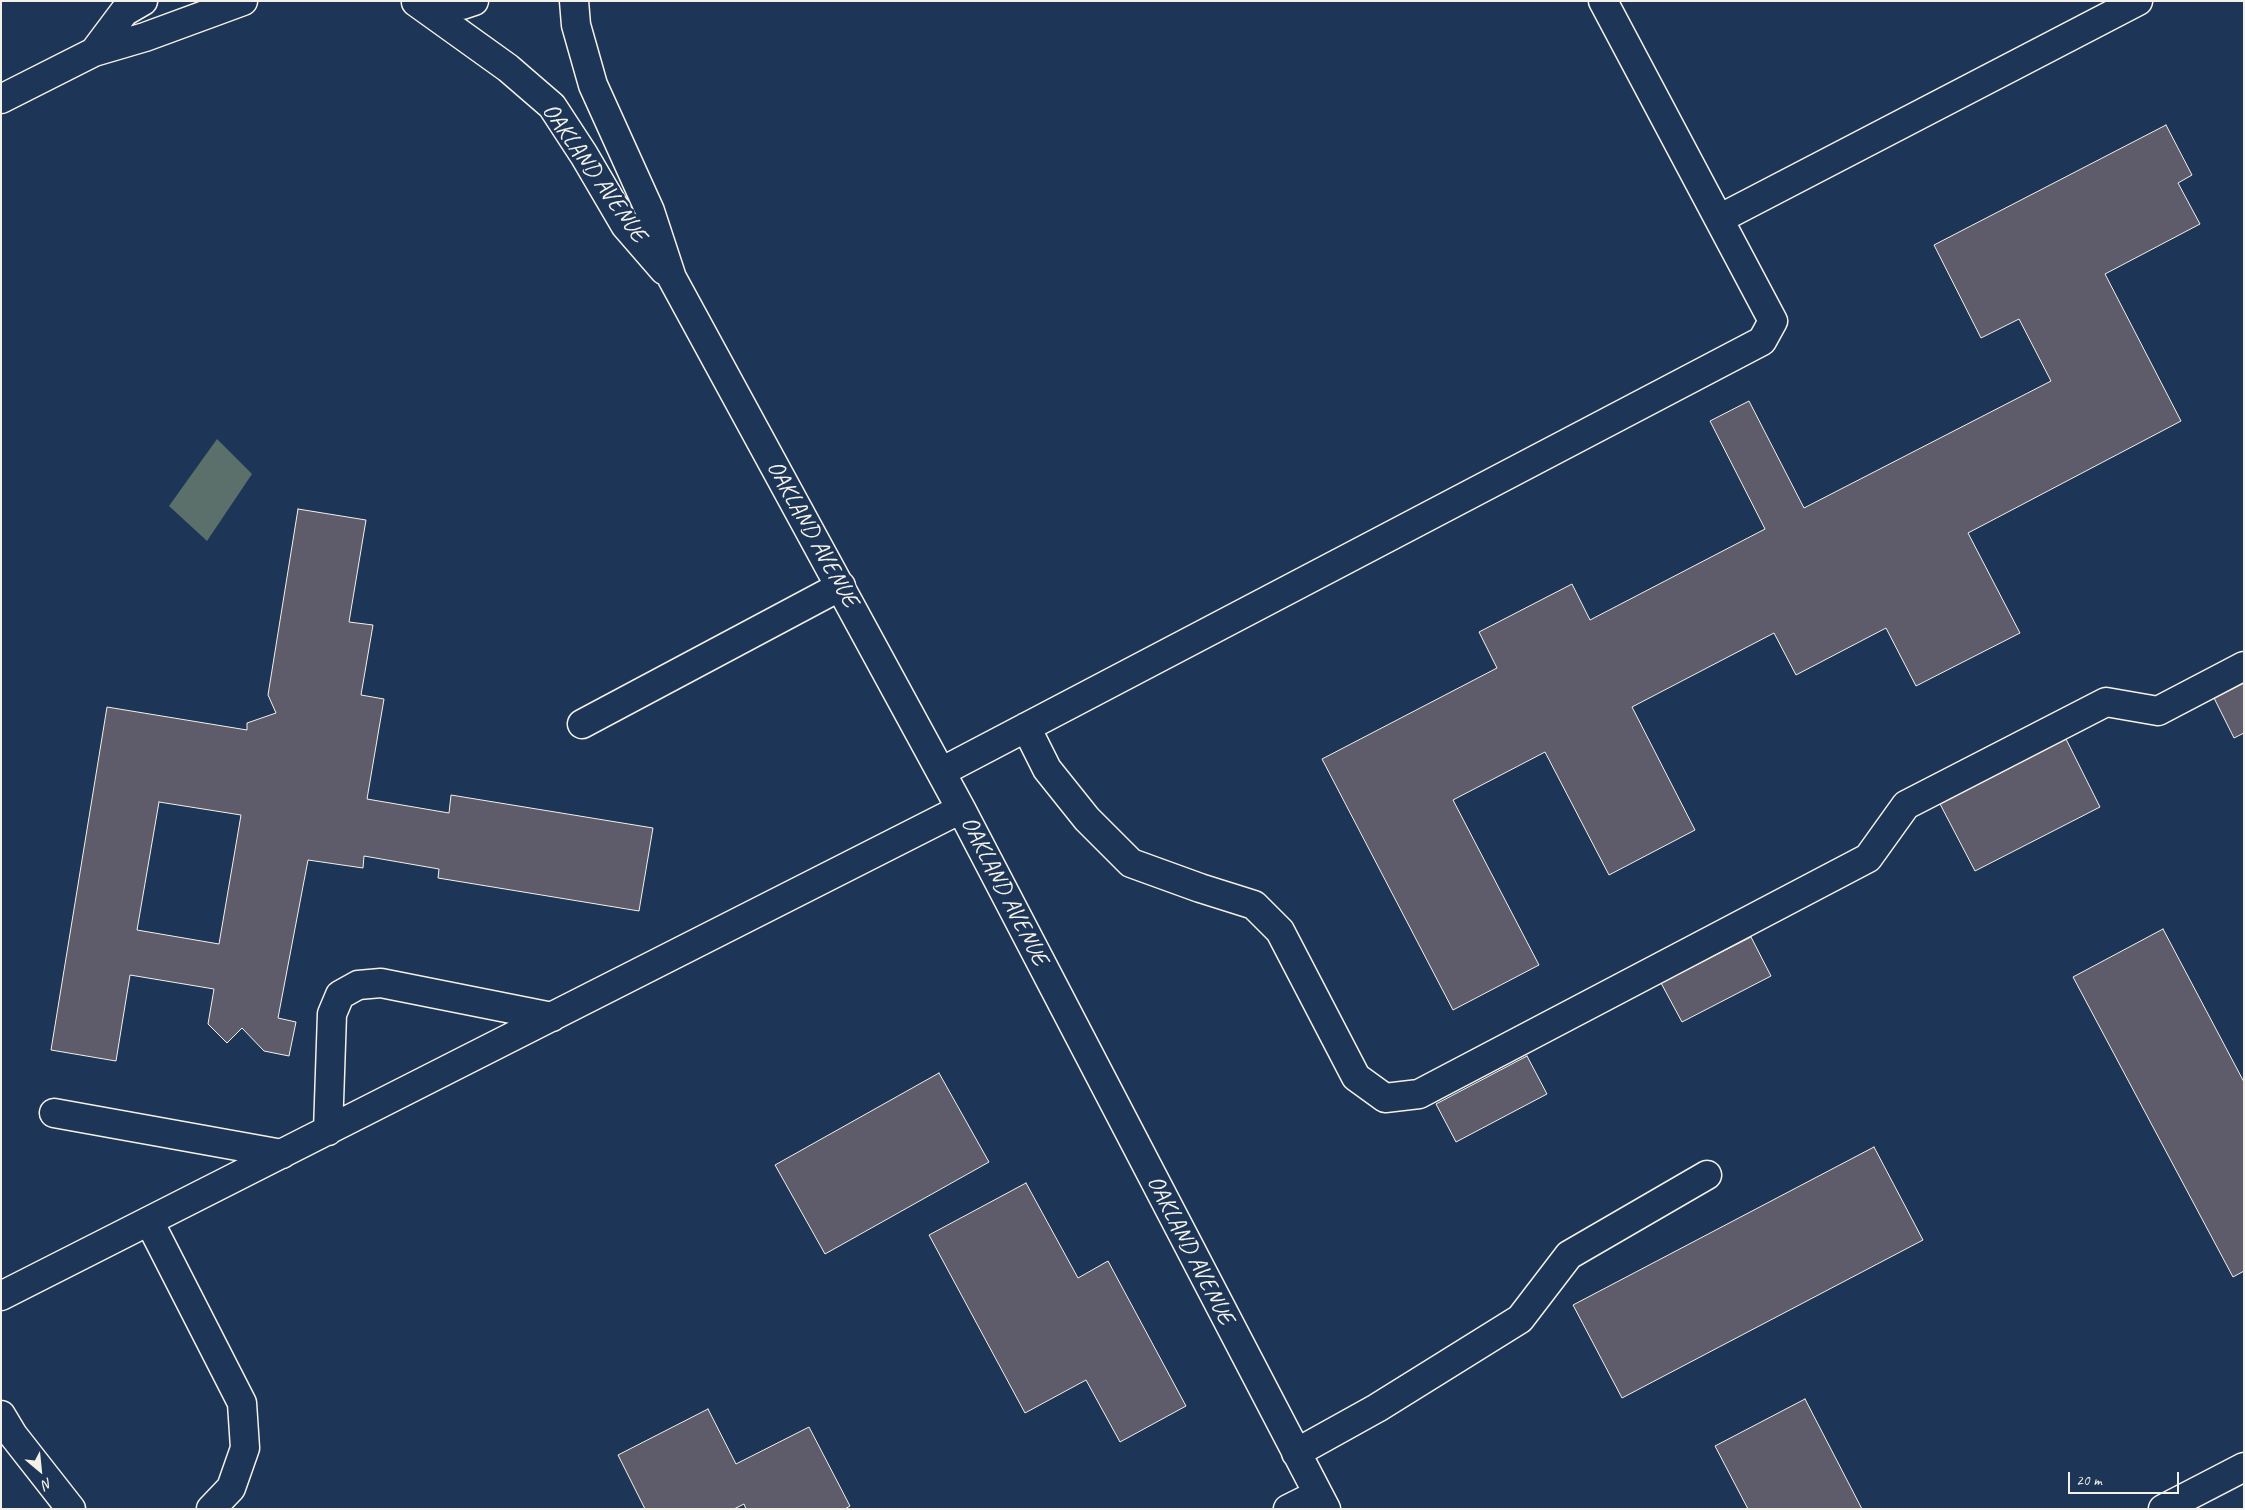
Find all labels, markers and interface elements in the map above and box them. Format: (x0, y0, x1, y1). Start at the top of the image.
street label: OAKLAND AVENUE (535, 98, 653, 248)
street label: OAKLAND AVENUE (760, 456, 864, 612)
street label: OAKLAND AVENUE (954, 812, 1054, 970)
street label: OAKLAND AVENUE (1140, 1171, 1240, 1329)
north arrow (15, 1445, 65, 1495)
scale bar (2070, 1462, 2181, 1494)
text: 20 m (2076, 1471, 2102, 1490)
text: N (39, 1474, 55, 1493)

